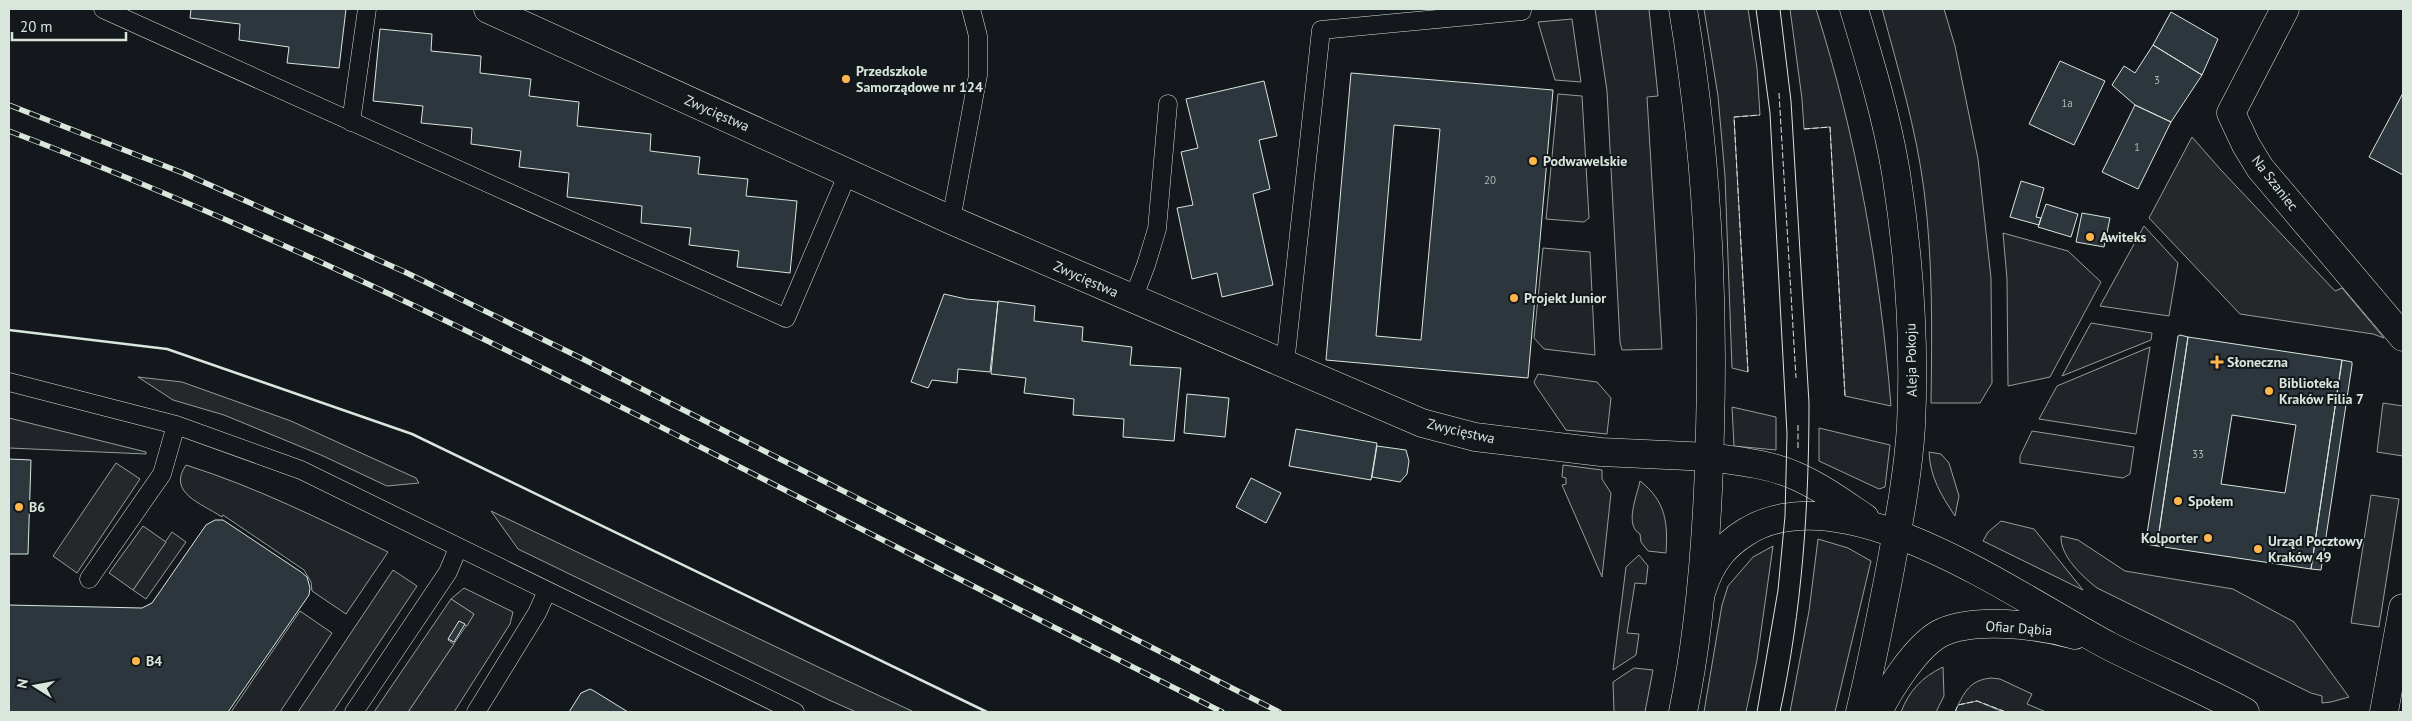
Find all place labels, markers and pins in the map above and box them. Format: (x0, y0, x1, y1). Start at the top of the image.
place label: Przedszkole Samorządowe nr 124 (856, 62, 983, 96)
marker: Przedszkole Samorządowe nr 124 (840, 73, 852, 85)
place label: Podwawelskie (1543, 152, 1627, 170)
marker: Podwawelskie (1527, 155, 1539, 167)
place label: Awiteks (2100, 228, 2147, 246)
marker: Awiteks (2084, 231, 2096, 243)
place label: Projekt Junior (1524, 289, 1606, 307)
marker: Projekt Junior (1508, 292, 1520, 304)
place label: Słoneczna (2227, 353, 2288, 371)
marker: Słoneczna (2211, 356, 2223, 368)
place label: Biblioteka Kraków Filia 7 (2279, 374, 2364, 408)
marker: Biblioteka Kraków Filia 7 (2263, 385, 2275, 397)
place label: Społem (2188, 492, 2233, 510)
marker: Społem (2172, 495, 2184, 507)
place label: B6 (29, 498, 45, 516)
marker: B6 (13, 501, 25, 513)
place label: Kolporter (2141, 529, 2198, 547)
marker: Kolporter (2202, 532, 2214, 544)
place label: Urząd Pocztowy Kraków 49 (2268, 532, 2363, 566)
marker: Urząd Pocztowy Kraków 49 (2252, 543, 2264, 555)
place label: B4 (146, 652, 162, 670)
marker: B4 (130, 655, 142, 667)

